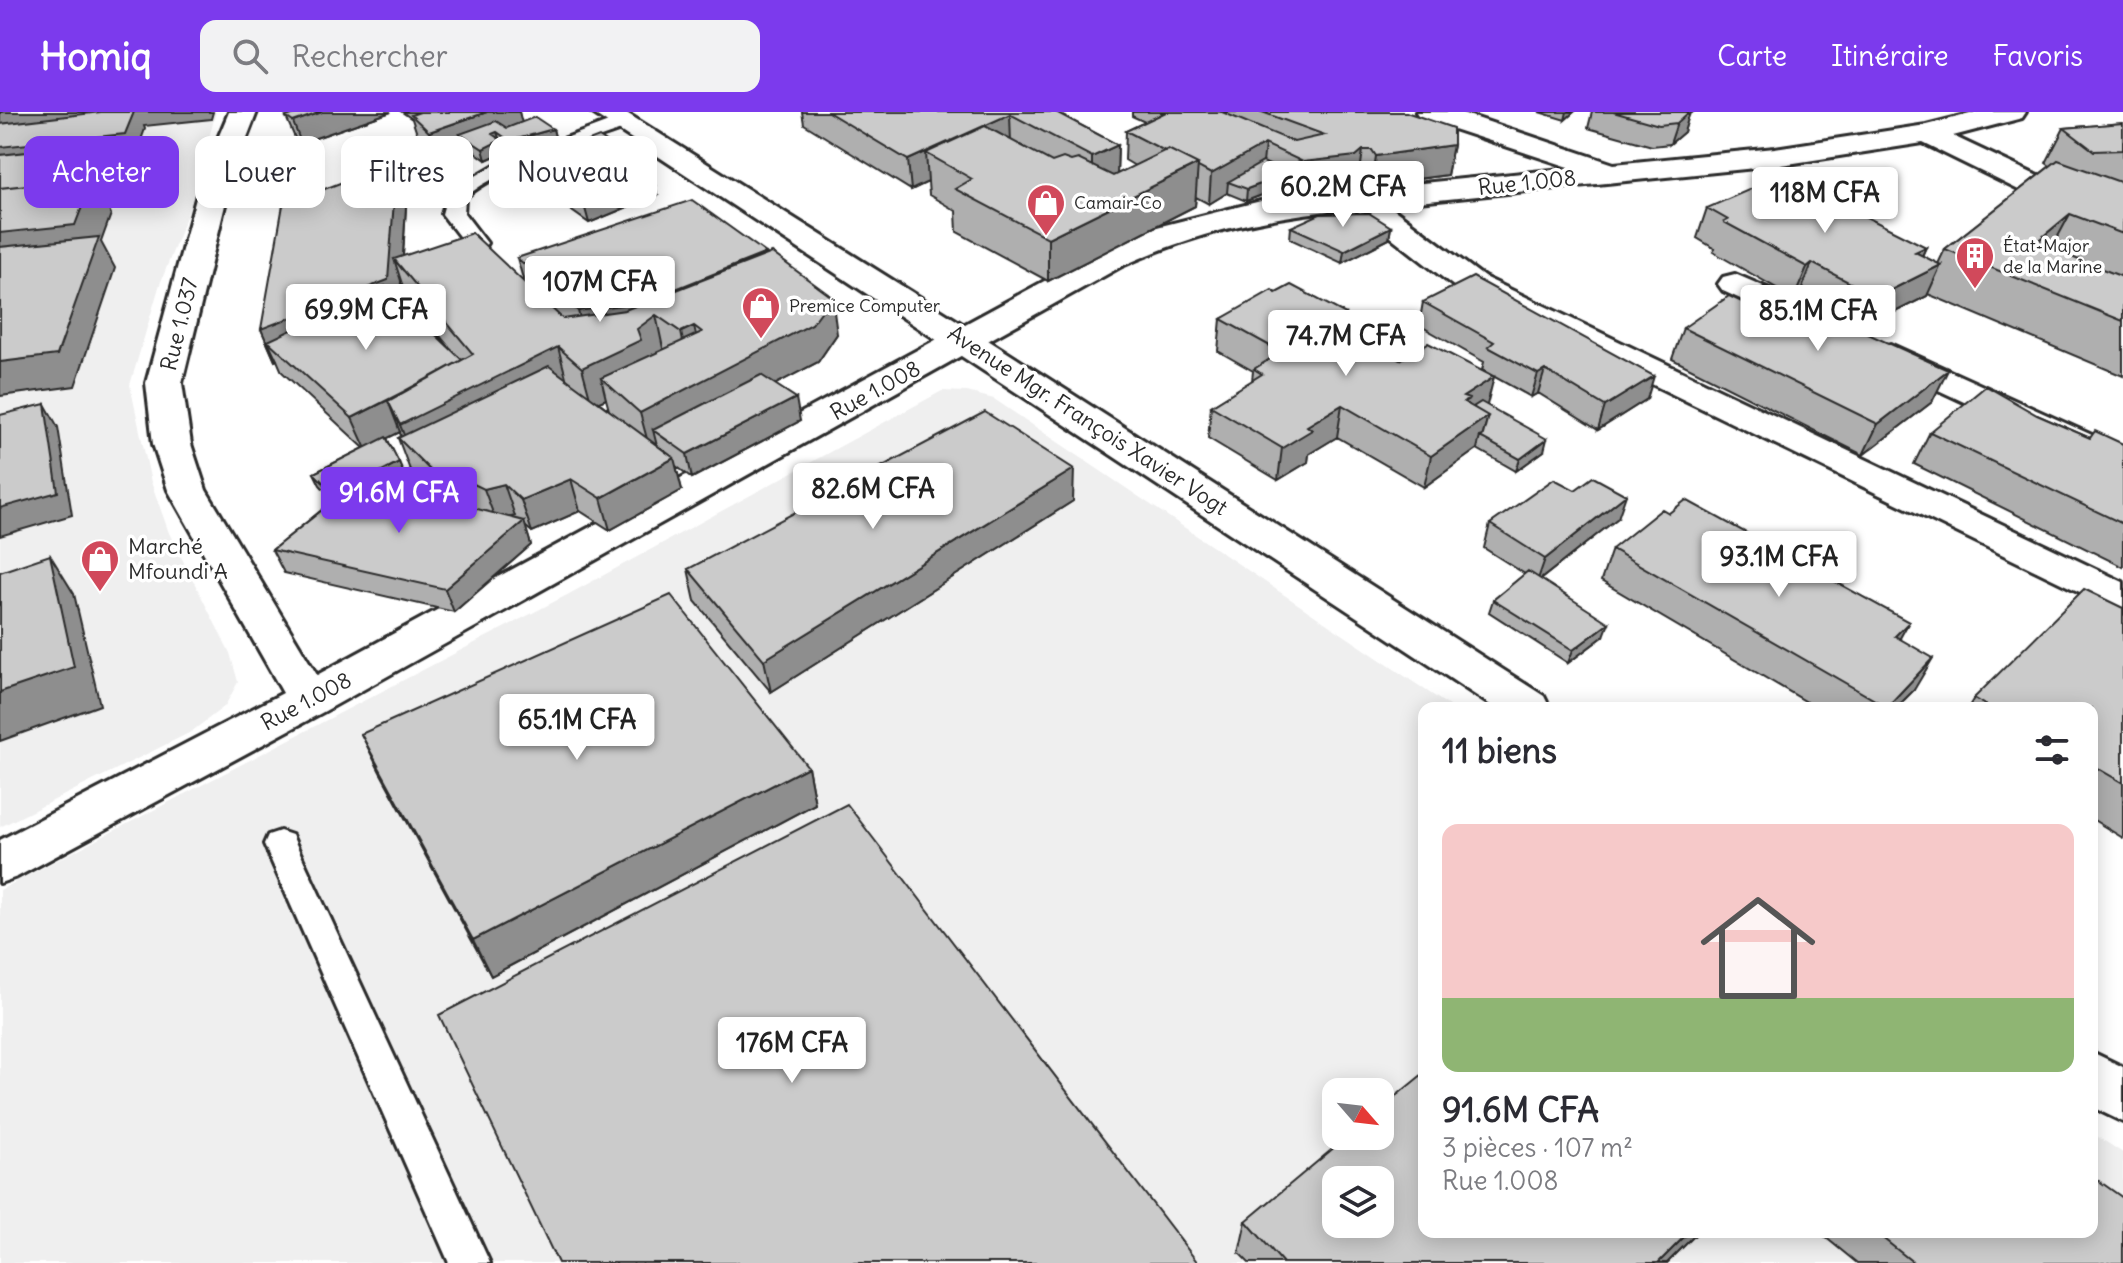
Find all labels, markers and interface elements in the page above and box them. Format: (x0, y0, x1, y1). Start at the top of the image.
search box (200, 20, 760, 92)
text: Homiq (40, 33, 152, 80)
icon: search (228, 34, 272, 78)
text: Rechercher (292, 37, 448, 75)
text: Carte (1717, 38, 1787, 74)
text: Itinéraire (1831, 38, 1949, 74)
text: Favoris (1993, 38, 2083, 74)
chip: Acheter (24, 136, 179, 208)
chip: Louer (195, 136, 325, 208)
chip: Filtres (341, 136, 473, 208)
chip: Nouveau (489, 136, 657, 208)
pin: 60.2M CFA (1251, 161, 1435, 229)
street label: Rue 1.008 (1477, 163, 1577, 201)
pin: 118M CFA (1742, 167, 1908, 235)
text: 60.2M CFA (1280, 170, 1406, 203)
text: 118M CFA (1770, 176, 1880, 209)
shop icon: Camair-Co (1025, 182, 1067, 237)
place label: Camair-Co (1074, 191, 1162, 214)
place label: État-Major de la Marine (2003, 234, 2102, 278)
building icon: État-Major de la Marine (1954, 235, 1996, 290)
pin: 107M CFA (517, 256, 683, 324)
text: 107M CFA (543, 265, 657, 298)
street label: Rue 1.037 (154, 274, 204, 373)
pin: 69.9M CFA (274, 284, 458, 352)
shop icon: Premice Computer (740, 285, 782, 340)
pin: 85.1M CFA (1726, 285, 1910, 353)
text: 69.9M CFA (304, 293, 428, 326)
place label: Premice Computer (789, 294, 941, 317)
text: 85.1M CFA (1758, 294, 1878, 327)
pin: 74.7M CFA (1254, 310, 1438, 378)
street label: Avenue Mgr. François Xavier Vogt (943, 319, 1233, 521)
text: 74.7M CFA (1286, 319, 1406, 352)
street label: Rue 1.008 (825, 354, 925, 426)
pin: 82.6M CFA (781, 463, 965, 531)
pin: 91.6M CFA (307, 467, 491, 535)
text: 82.6M CFA (811, 472, 935, 505)
text: 91.6M CFA (339, 476, 459, 509)
pin: 93.1M CFA (1687, 531, 1871, 599)
place label: Marché Mfoundi A (128, 532, 228, 585)
shop icon: Marché Mfoundi A (79, 538, 121, 593)
text: 93.1M CFA (1720, 540, 1838, 573)
street label: Rue 1.008 (256, 665, 356, 737)
pin: 65.1M CFA (485, 694, 669, 762)
text: 65.1M CFA (517, 703, 637, 736)
icon: filters (2030, 728, 2074, 772)
text: 11 biens (1442, 729, 1557, 772)
icon: home (1686, 876, 1830, 1020)
pin: 176M CFA (709, 1017, 875, 1085)
text: 176M CFA (736, 1026, 848, 1059)
north arrow (1322, 1078, 1394, 1150)
map controls (1322, 1078, 1394, 1238)
text: 91.6M CFA (1442, 1088, 1599, 1131)
text: 3 pièces · 107 m² (1442, 1131, 1633, 1164)
text: Rue 1.008 (1442, 1164, 1559, 1197)
button: layers (1322, 1166, 1394, 1238)

